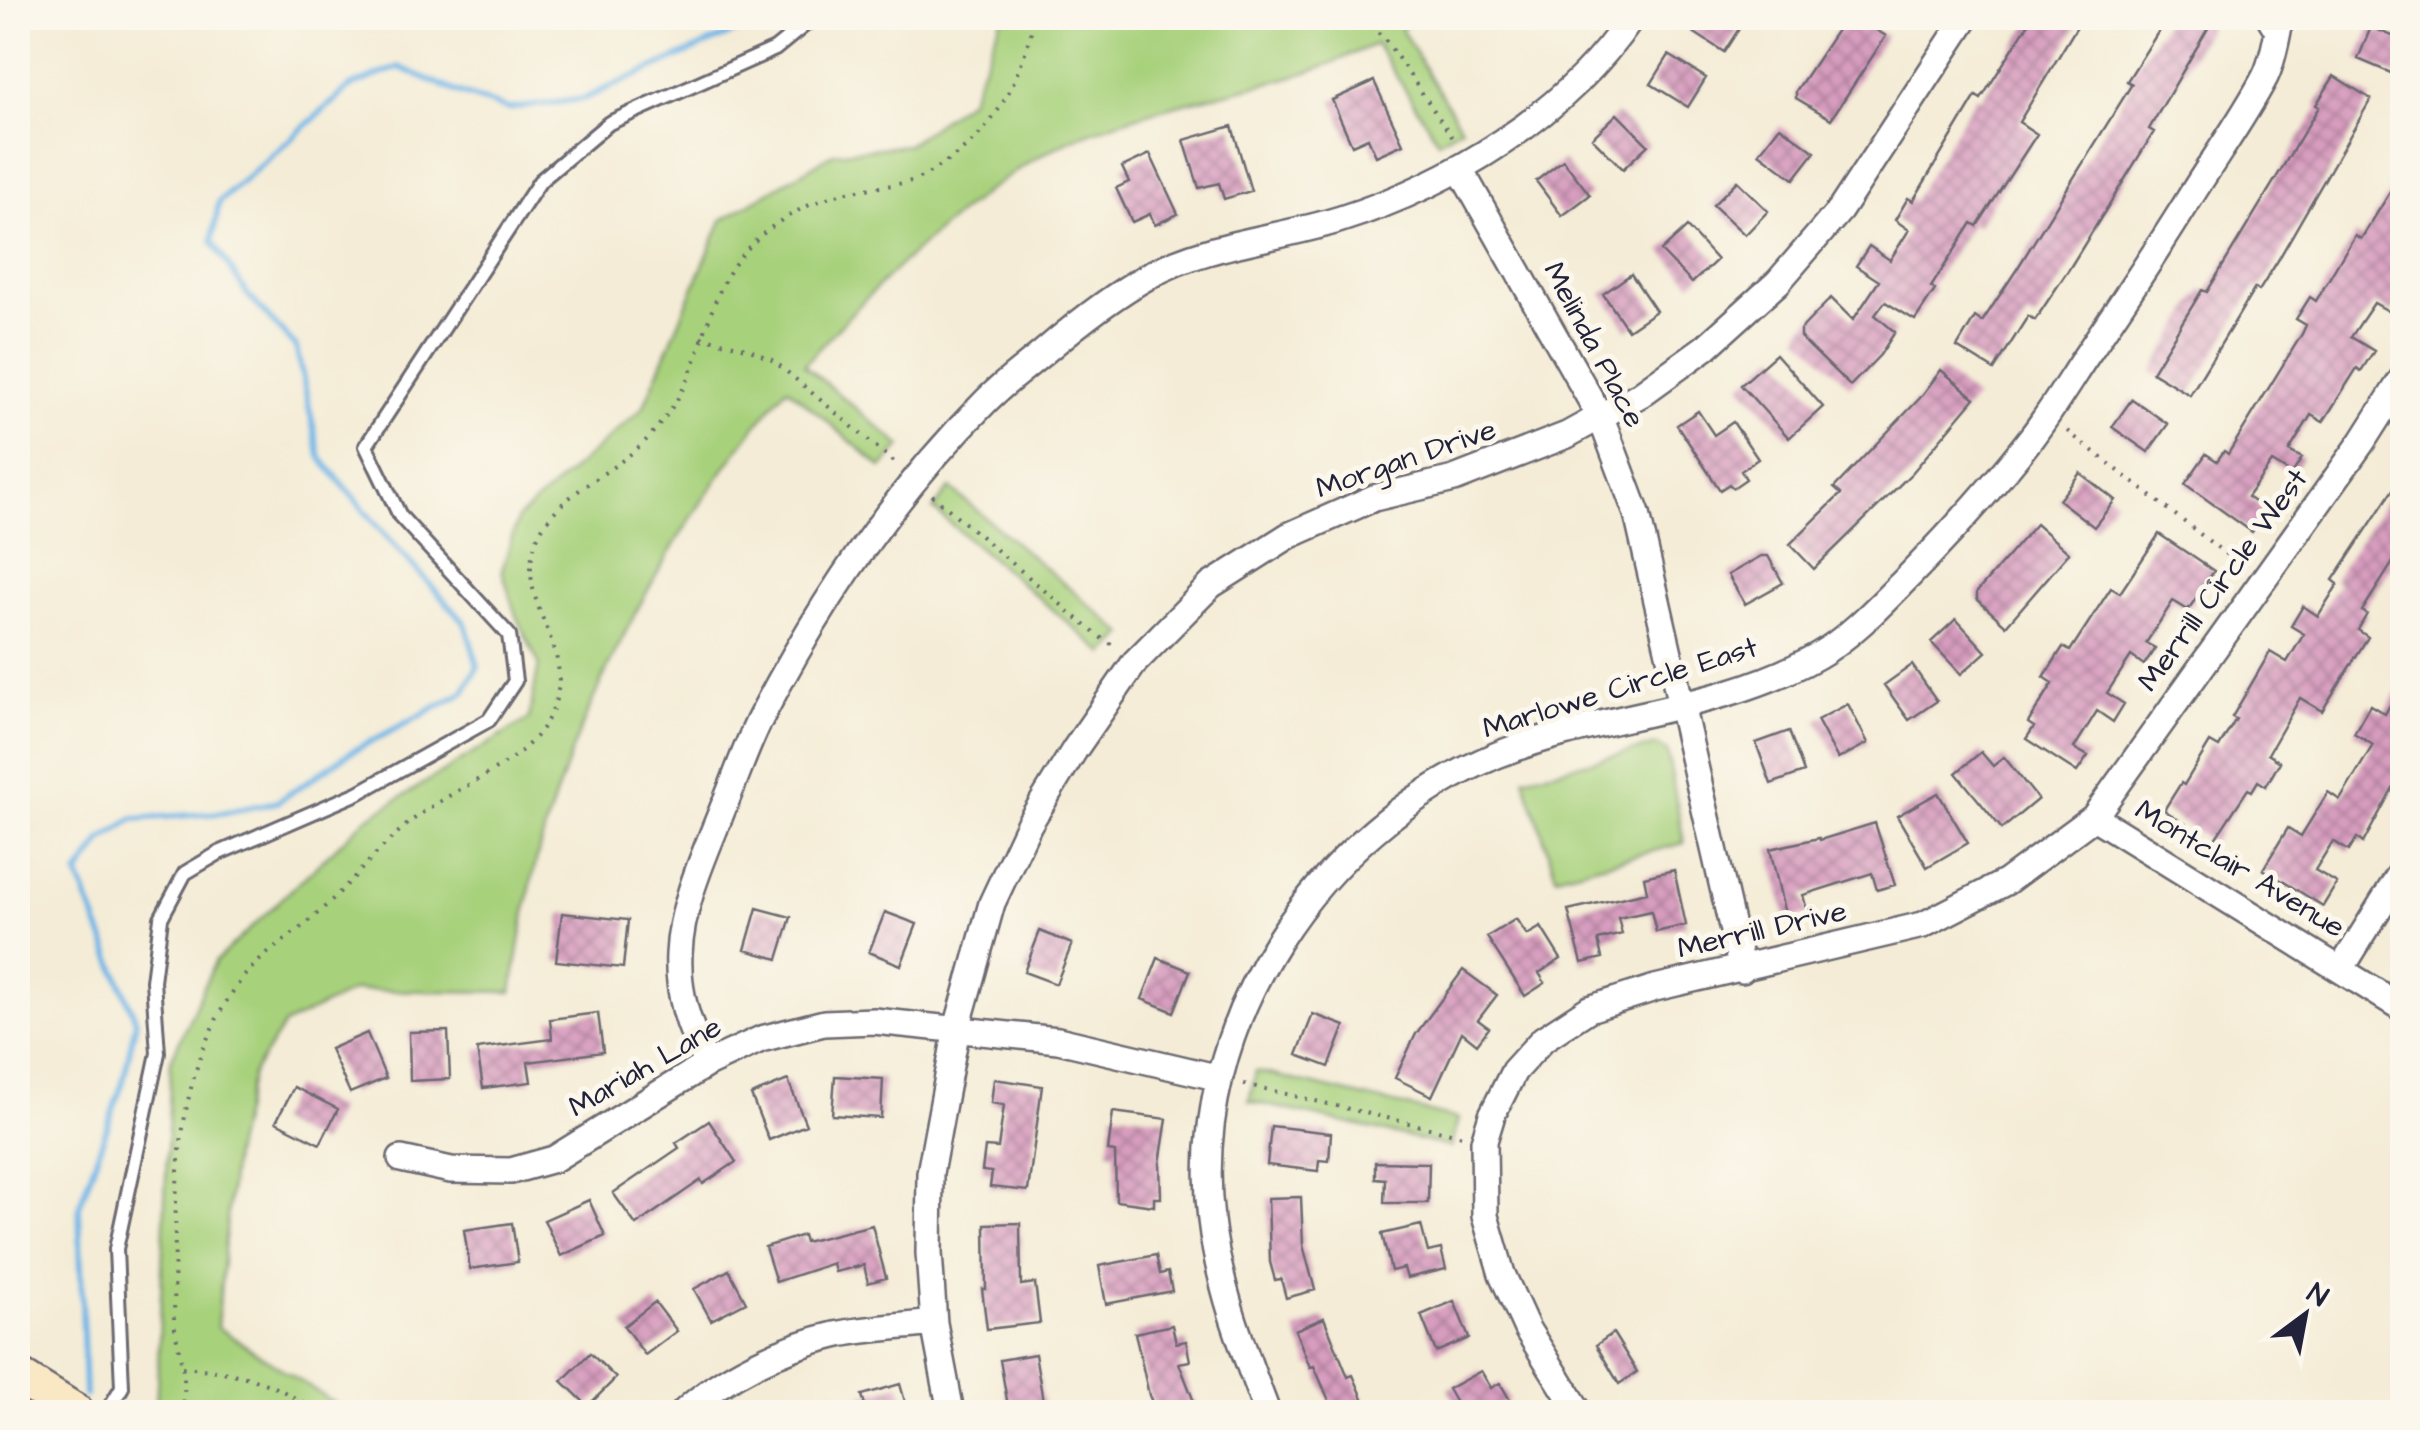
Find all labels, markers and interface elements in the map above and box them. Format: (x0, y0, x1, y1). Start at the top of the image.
street label: Melinda Place (1533, 255, 1655, 435)
street label: Morgan Drive (1310, 408, 1502, 510)
street label: Merrill Circle West (2128, 460, 2318, 700)
street label: Marlowe Circle East (1477, 626, 1763, 750)
street label: Montclair Avenue (2127, 790, 2353, 948)
street label: Merrill Drive (1673, 890, 1851, 970)
street label: Mariah Lane (561, 1006, 729, 1128)
north arrow (2255, 1265, 2355, 1365)
text: N (2300, 1274, 2336, 1316)

